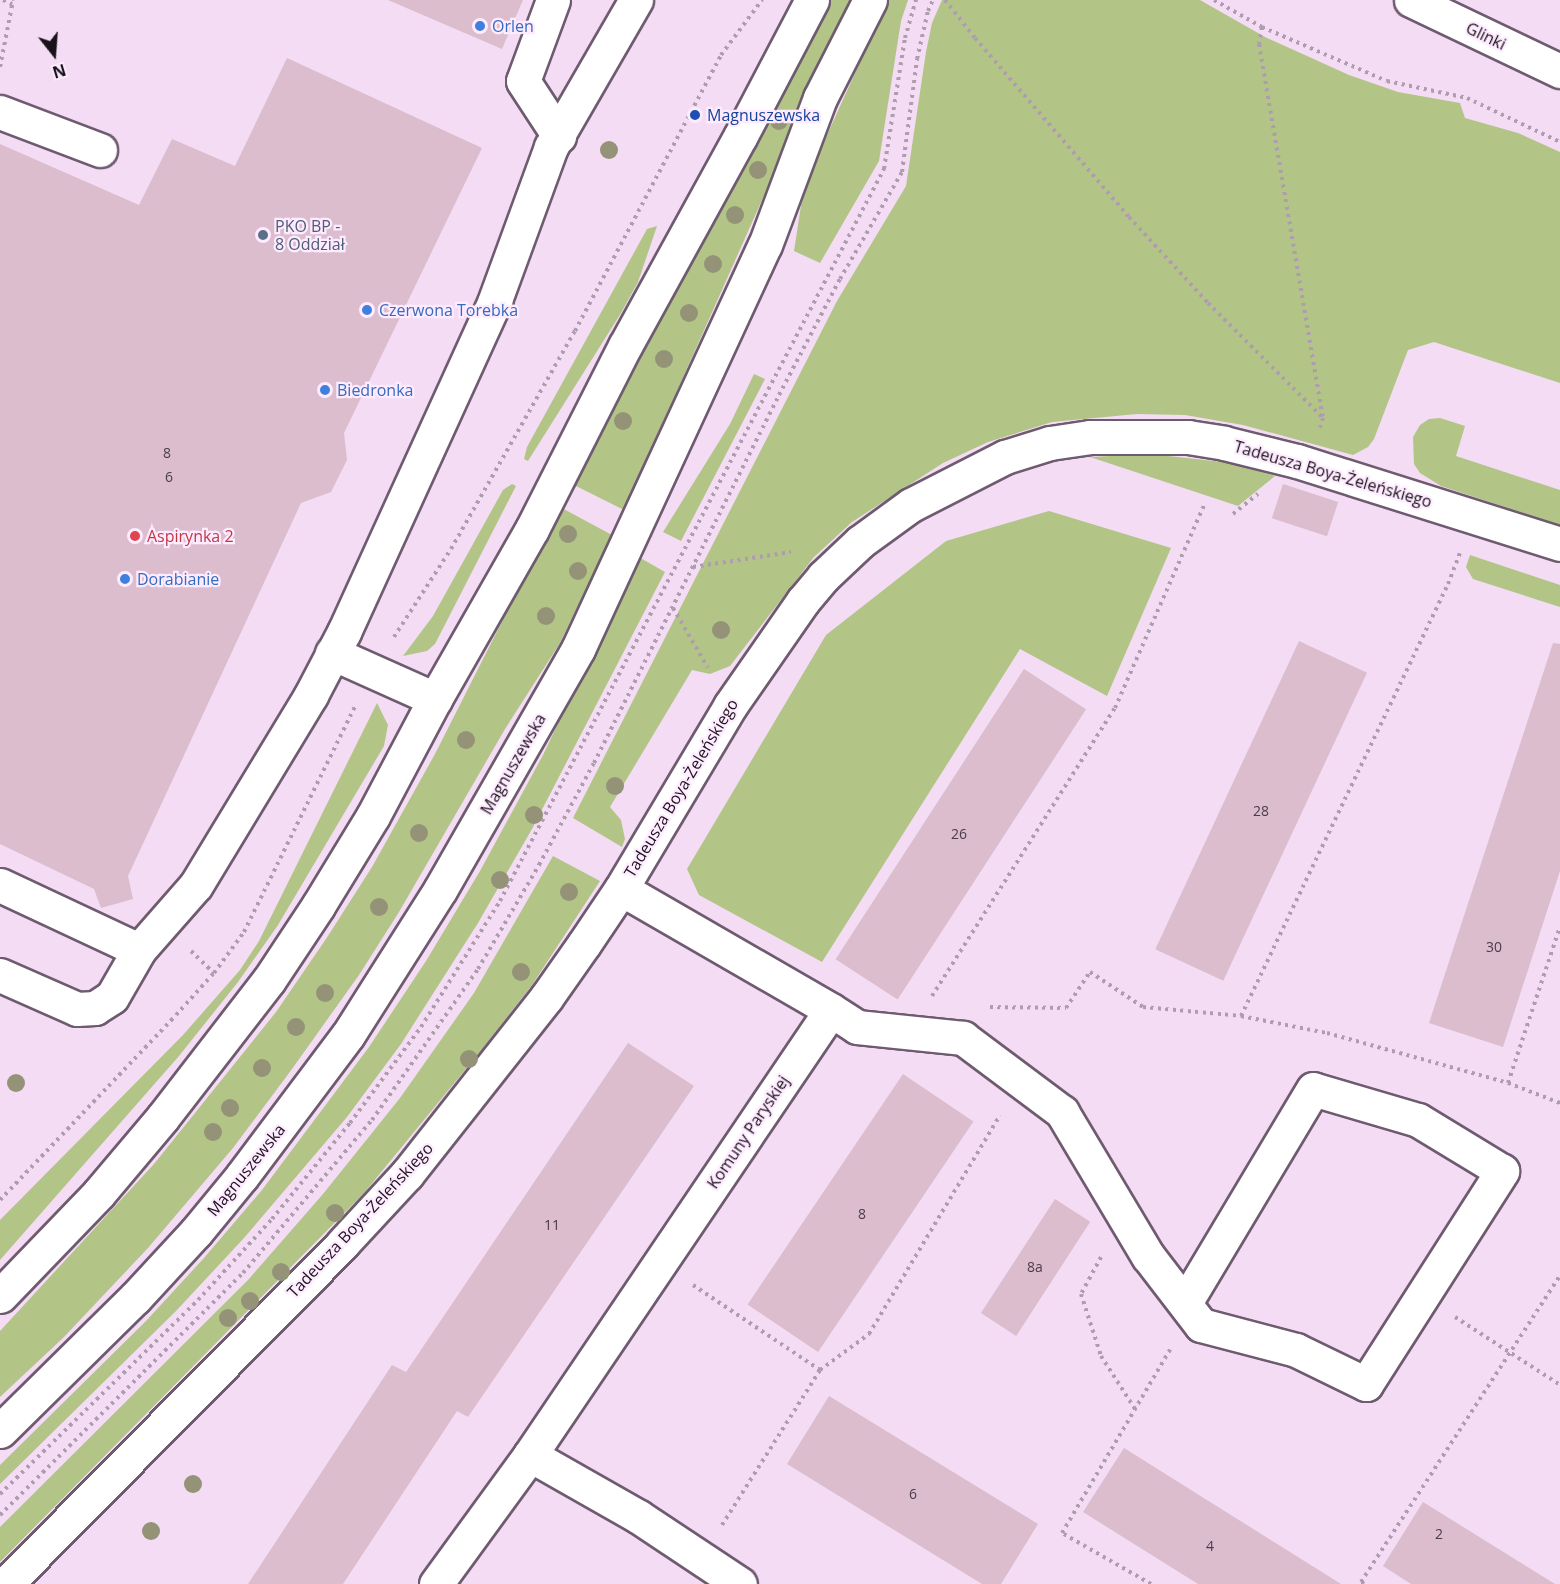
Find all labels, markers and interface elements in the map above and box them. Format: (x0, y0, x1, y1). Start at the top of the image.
place label: Orlen (492, 16, 534, 36)
street label: Glinki (1463, 18, 1509, 54)
marker: Orlen (473, 19, 487, 33)
north arrow (24, 24, 84, 84)
text: N (50, 59, 69, 84)
place label: Magnuszewska (707, 105, 820, 125)
marker: Magnuszewska (688, 108, 702, 122)
place label: PKO BP - 8 Oddział (275, 216, 345, 254)
marker: PKO BP - 8 Oddział (256, 228, 270, 242)
place label: Czerwona Torebka (379, 300, 518, 320)
marker: Czerwona Torebka (360, 303, 374, 317)
place label: Biedronka (337, 380, 413, 400)
marker: Biedronka (318, 383, 332, 397)
street label: Tadeusza Boya-Żeleńskiego (1232, 437, 1434, 511)
house number: 8 (163, 445, 171, 461)
house number: 6 (165, 469, 173, 485)
place label: Aspirynka 2 (147, 526, 234, 546)
marker: Aspirynka 2 (128, 529, 142, 543)
place label: Dorabianie (137, 569, 219, 589)
marker: Dorabianie (118, 572, 132, 586)
street label: Tadeusza Boya-Żeleńskiego (620, 695, 742, 881)
street label: Magnuszewska (476, 710, 550, 818)
house number: 28 (1253, 803, 1269, 819)
house number: 26 (951, 826, 967, 842)
house number: 30 (1486, 939, 1502, 955)
street label: Komuny Paryskiej (703, 1072, 793, 1192)
street label: Magnuszewska (203, 1120, 289, 1220)
street label: Tadeusza Boya-Żeleńskiego (283, 1139, 437, 1301)
house number: 8 (858, 1206, 866, 1222)
house number: 11 (544, 1217, 560, 1233)
house number: 8a (1027, 1259, 1043, 1275)
house number: 6 (909, 1486, 917, 1502)
house number: 2 (1435, 1526, 1443, 1542)
house number: 4 (1206, 1538, 1214, 1554)

